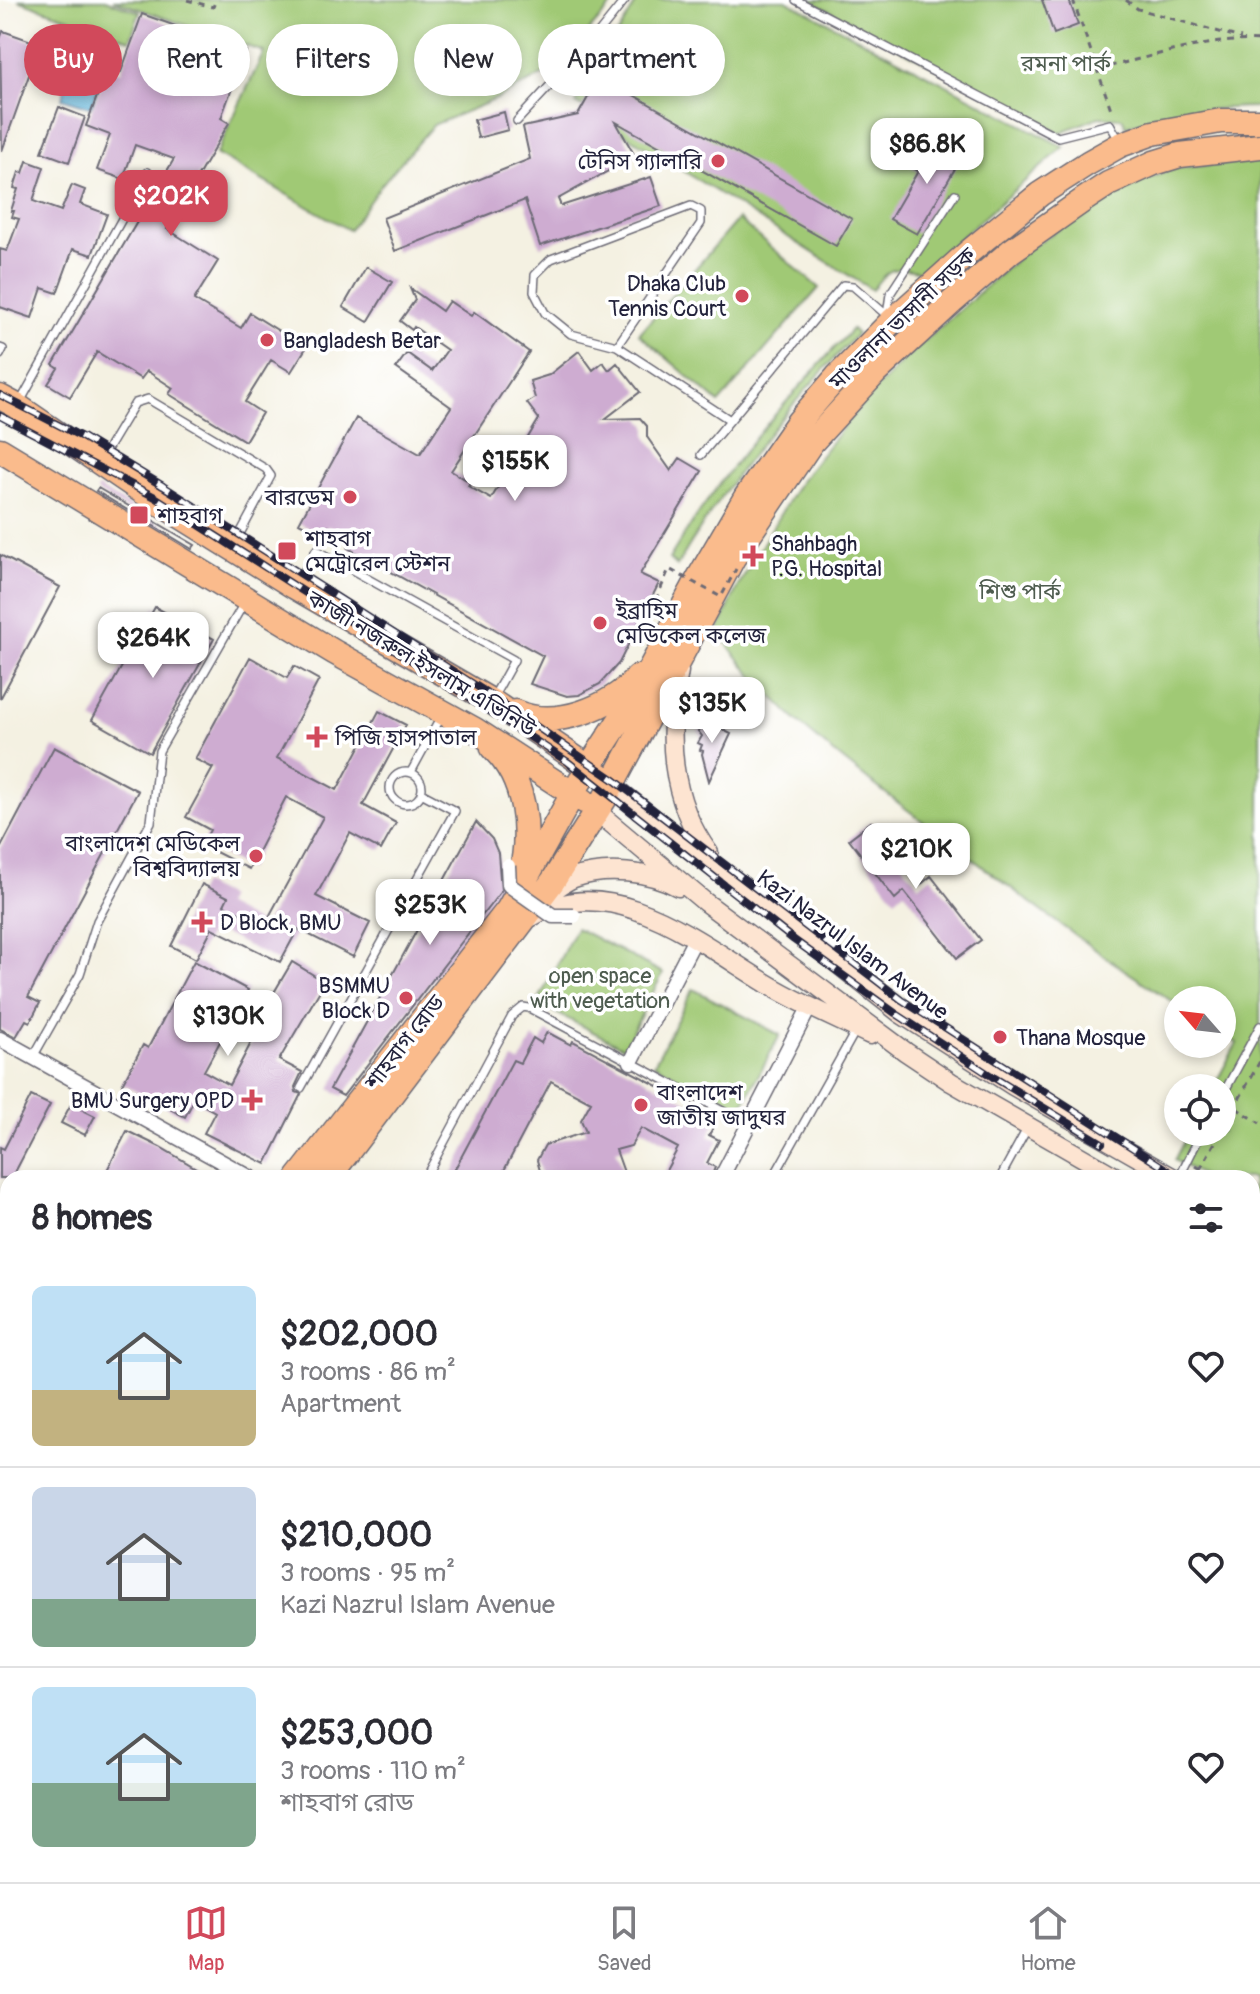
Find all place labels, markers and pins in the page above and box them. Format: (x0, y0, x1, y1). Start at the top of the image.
pin: $86.8K (862, 118, 992, 186)
place label: টেনিস গ্যালারি (578, 148, 703, 176)
marker: টেনিস গ্যালারি (709, 152, 727, 170)
pin: $202K (115, 170, 227, 238)
place label: Dhaka Club Tennis Court (608, 270, 726, 323)
marker: Dhaka Club Tennis Court (733, 287, 751, 305)
place label: Bangladesh Betar (283, 327, 441, 355)
marker: Bangladesh Betar (258, 331, 276, 349)
pin: $155K (459, 435, 571, 503)
place label: বারডেম (264, 484, 335, 512)
marker: বারডেম (341, 488, 359, 506)
place label: শাহবাগ (156, 502, 224, 530)
marker: শাহবাগ (128, 504, 150, 526)
place label: শাহবাগ মেট্রোরেল স্টেশন (304, 525, 451, 578)
place label: Shahbagh P.G. Hospital (771, 530, 882, 583)
marker: শাহবাগ মেট্রোরেল স্টেশন (276, 540, 298, 562)
marker: Shahbagh P.G. Hospital (742, 545, 764, 567)
place label: ইব্রাহিম মেডিকেল কলেজ (615, 597, 767, 650)
pin: $264K (97, 612, 209, 680)
marker: ইব্রাহিম মেডিকেল কলেজ (591, 614, 609, 632)
pin: $135K (656, 677, 768, 745)
place label: পিজি হাসপাতাল (334, 724, 478, 752)
marker: পিজি হাসপাতাল (306, 726, 328, 748)
pin: $210K (860, 823, 972, 891)
place label: বাংলাদেশ মেডিকেল বিশ্ববিদ্যালয় (64, 830, 241, 883)
marker: বাংলাদেশ মেডিকেল বিশ্ববিদ্যালয় (247, 847, 265, 865)
pin: $253K (374, 879, 486, 947)
place label: D Block, BMU (220, 909, 342, 937)
marker: D Block, BMU (191, 911, 213, 933)
place label: BSMMU Block D (318, 972, 390, 1025)
marker: BSMMU Block D (397, 989, 415, 1007)
pin: $130K (172, 990, 284, 1058)
place label: Thana Mosque (1016, 1024, 1145, 1052)
marker: Thana Mosque (991, 1028, 1009, 1046)
place label: বাংলাদেশ জাতীয় জাদুঘর (656, 1079, 786, 1132)
place label: BMU Surgery OPD (71, 1087, 234, 1115)
marker: BMU Surgery OPD (241, 1089, 263, 1111)
marker: বাংলাদেশ জাতীয় জাদুঘর (632, 1096, 650, 1114)

